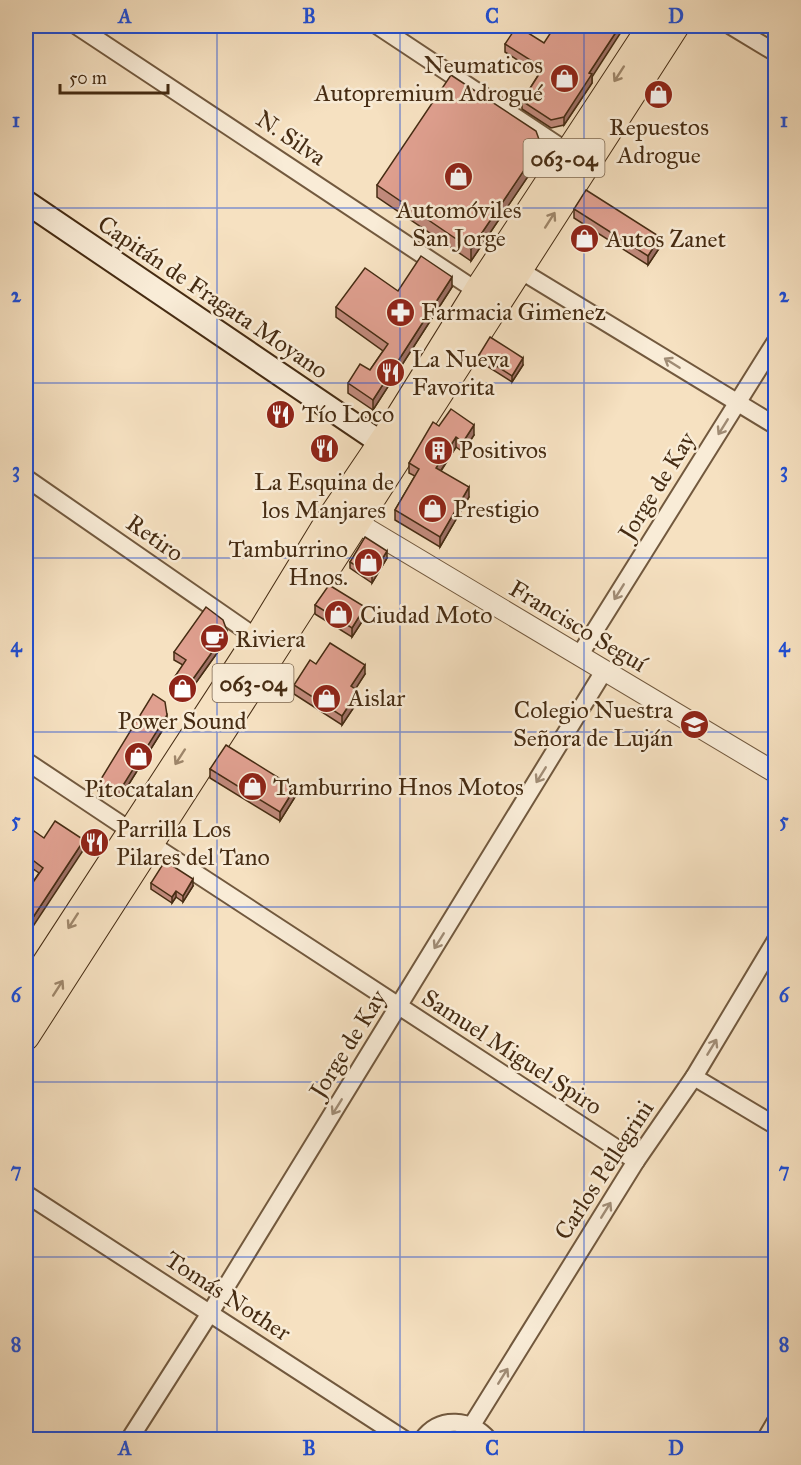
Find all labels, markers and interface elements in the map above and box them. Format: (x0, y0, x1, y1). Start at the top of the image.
text: A (116, 4, 132, 28)
text: B (302, 4, 316, 28)
text: C (485, 4, 499, 28)
text: D (668, 4, 684, 28)
place label: Neumaticos Autopremium Adrogué (314, 50, 543, 108)
scale bar (60, 57, 168, 95)
shop icon: Neumaticos Autopremium Adrogué (548, 63, 580, 95)
one-way arrow (613, 66, 625, 82)
text: 50 m (69, 67, 107, 89)
shop icon: Repuestos Adrogue (643, 78, 675, 110)
street label: N. Silva (250, 104, 332, 173)
text: 1 (12, 108, 20, 132)
text: 1 (780, 108, 788, 132)
place label: Repuestos Adrogue (609, 112, 709, 170)
road number: 063-04 (524, 139, 604, 177)
shop icon: Automóviles San Jorge (443, 161, 475, 193)
place label: Automóviles San Jorge (396, 195, 521, 253)
street label: Capitán de Fragata Moyano (92, 209, 334, 385)
one-way arrow (544, 212, 556, 229)
shop icon: Autos Zanet (569, 223, 601, 255)
place label: Autos Zanet (605, 224, 726, 254)
text: 2 (11, 283, 22, 307)
text: 2 (779, 283, 790, 307)
pharmacy icon: Farmacia Gimenez (384, 296, 416, 328)
place label: Farmacia Gimenez (421, 297, 606, 327)
place label: La Nueva Favorita (412, 344, 510, 402)
restaurant icon: La Nueva Favorita (375, 357, 407, 389)
one-way arrow (664, 357, 681, 369)
restaurant icon: Tío Loco (265, 398, 297, 430)
place label: Tío Loco (302, 399, 394, 429)
one-way arrow (716, 418, 728, 435)
street label: Jorge de Kay (610, 426, 702, 548)
restaurant icon: La Esquina de los Manjares (308, 433, 340, 465)
building icon: Positivos (422, 434, 454, 466)
place label: Positivos (459, 435, 547, 465)
text: 3 (12, 458, 20, 483)
text: 3 (780, 458, 788, 483)
place label: La Esquina de los Manjares (254, 467, 394, 525)
shop icon: Prestigio (416, 493, 448, 525)
place label: Prestigio (453, 494, 539, 524)
street label: Retiro (121, 508, 189, 568)
place label: Tamburrino Hnos. (229, 534, 348, 592)
shop icon: Tamburrino Hnos. (353, 547, 385, 579)
street label: Francisco Seguí (504, 573, 653, 679)
one-way arrow (612, 583, 624, 600)
shop icon: Ciudad Moto (323, 599, 355, 631)
place label: Ciudad Moto (360, 600, 493, 630)
cafe icon: Riviera (198, 623, 230, 655)
place label: Riviera (235, 624, 306, 654)
text: 4 (10, 633, 22, 658)
text: 4 (778, 633, 790, 658)
road number: 063-04 (212, 664, 294, 702)
shop icon: Power Sound (166, 672, 198, 704)
shop icon: Aislar (311, 682, 343, 714)
place label: Aislar (347, 683, 405, 713)
place label: Colegio Nuestra Señora de Luján (513, 695, 674, 753)
place label: Power Sound (118, 706, 246, 736)
school or university icon: Colegio Nuestra Señora de Luján (678, 708, 710, 740)
shop icon: Pitocatalan (123, 740, 155, 772)
one-way arrow (173, 748, 185, 765)
one-way arrow (534, 766, 546, 783)
shop icon: Tamburrino Hnos Motos (236, 771, 268, 803)
place label: Tamburrino Hnos Motos (273, 772, 524, 802)
place label: Pitocatalan (84, 774, 194, 804)
text: 5 (11, 808, 21, 832)
text: 5 (779, 808, 789, 832)
place label: Parrilla Los Pilares del Tano (116, 814, 270, 872)
restaurant icon: Parrilla Los Pilares del Tano (79, 827, 111, 859)
one-way arrow (67, 912, 79, 928)
one-way arrow (432, 932, 444, 949)
one-way arrow (52, 980, 64, 997)
street label: Samuel Miguel Spiro (416, 982, 608, 1122)
text: 6 (11, 983, 23, 1007)
text: 6 (779, 983, 791, 1007)
street label: Jorge de Kay (301, 984, 393, 1106)
one-way arrow (706, 1039, 718, 1056)
street label: Carlos Pellegrini (548, 1094, 660, 1245)
one-way arrow (330, 1098, 342, 1115)
text: 7 (11, 1158, 22, 1182)
text: 7 (779, 1158, 790, 1182)
one-way arrow (600, 1202, 612, 1219)
street label: Tomás Nother (160, 1244, 296, 1348)
text: 8 (11, 1332, 21, 1356)
text: 8 (779, 1332, 789, 1356)
one-way arrow (497, 1368, 509, 1385)
text: A (116, 1436, 132, 1460)
text: B (302, 1436, 316, 1460)
text: C (485, 1436, 499, 1460)
text: D (668, 1436, 684, 1460)

